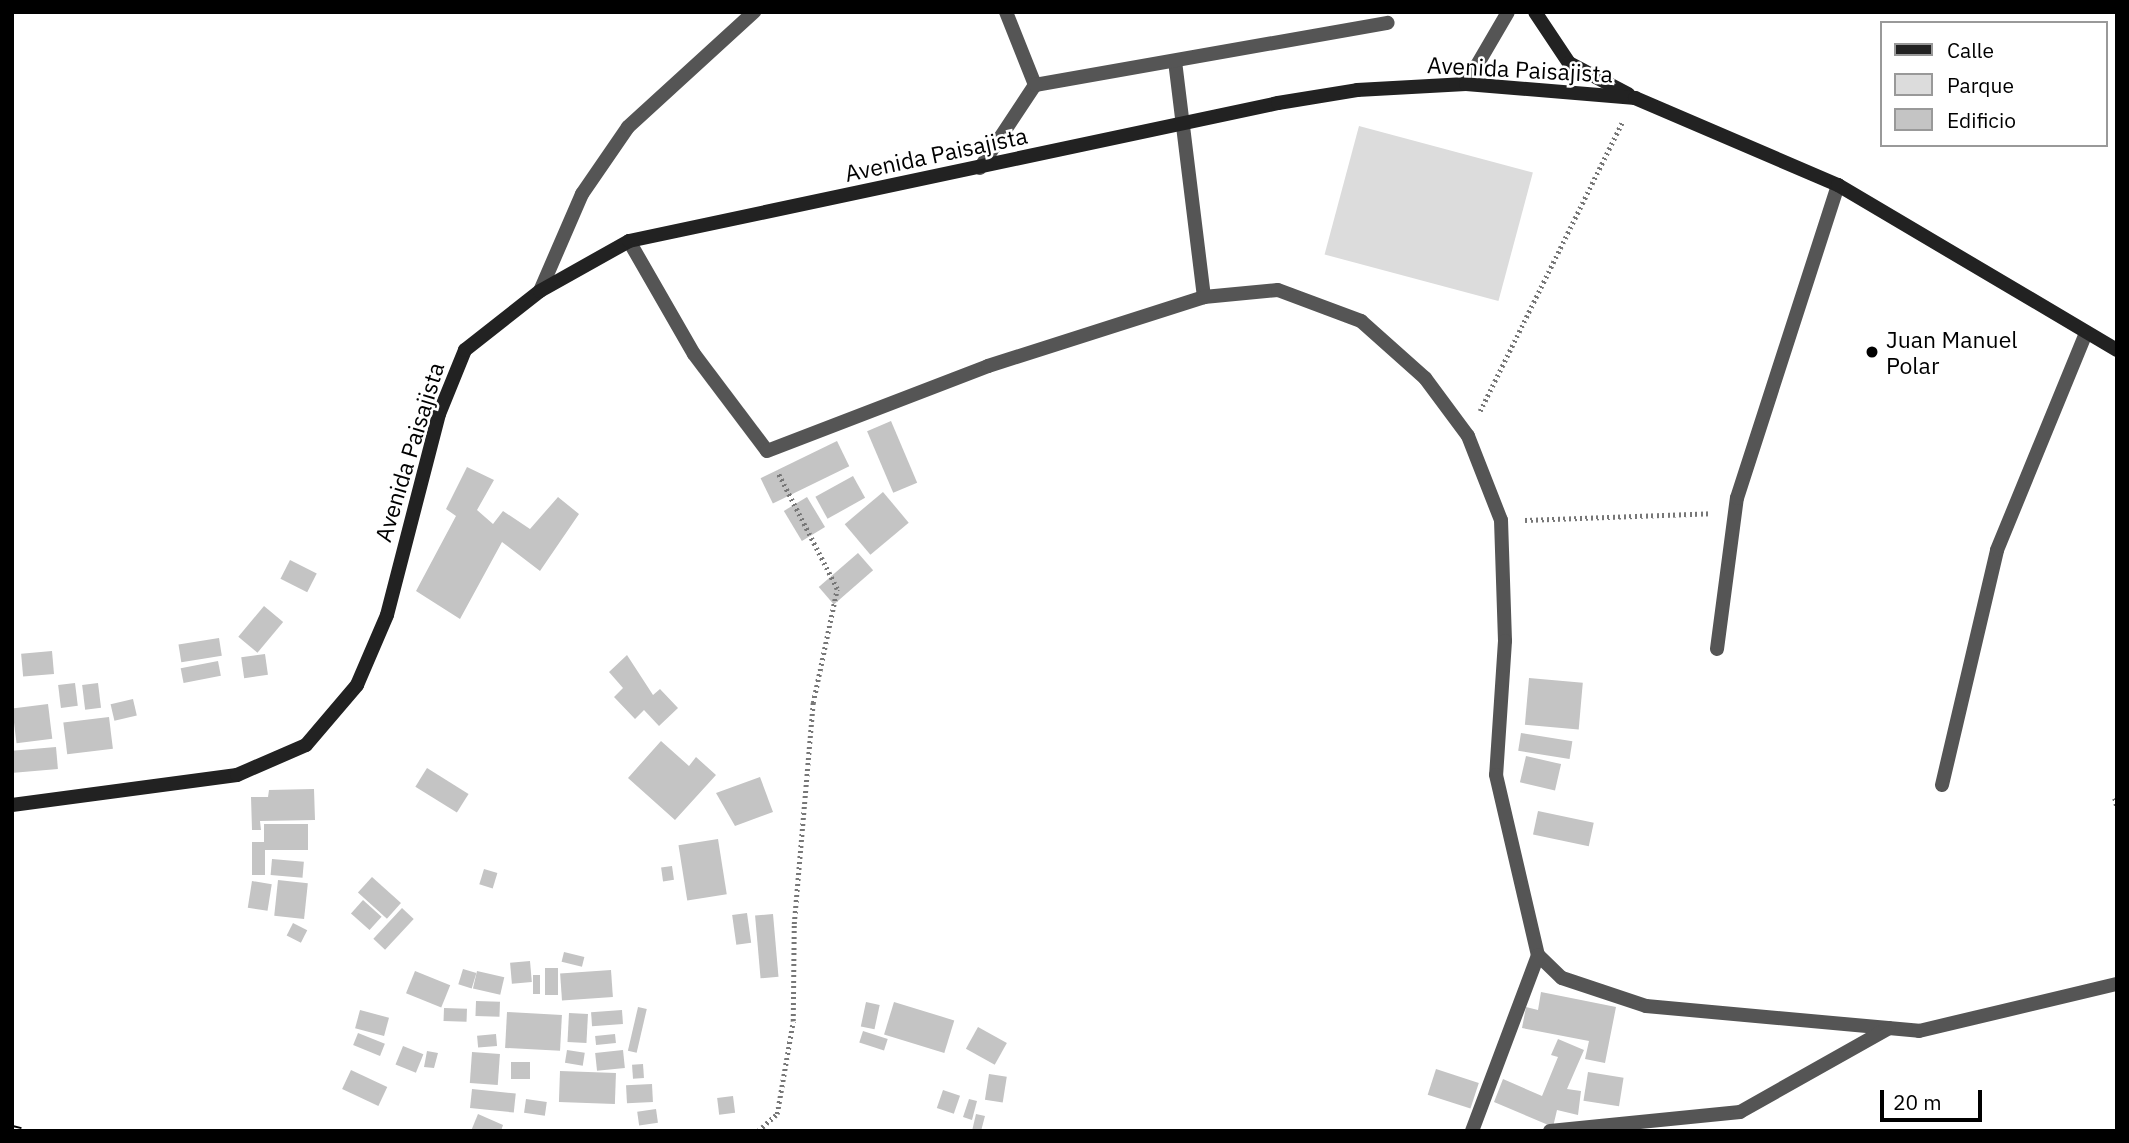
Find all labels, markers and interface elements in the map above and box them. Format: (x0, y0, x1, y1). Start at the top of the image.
legend (1881, 21, 2108, 147)
text: Calle (1947, 36, 1994, 64)
street label: Avenida Paisajista (1426, 50, 1614, 88)
text: Parque (1947, 71, 2014, 99)
text: Edificio (1947, 106, 2016, 134)
street label: Avenida Paisajista (842, 121, 1030, 187)
place label: Juan Manuel Polar (1886, 325, 2018, 379)
marker: Juan Manuel Polar (1864, 344, 1880, 360)
street label: Avenida Paisajista (369, 359, 449, 545)
scale bar (1884, 1076, 1986, 1120)
text: 20 m (1893, 1088, 1942, 1116)

